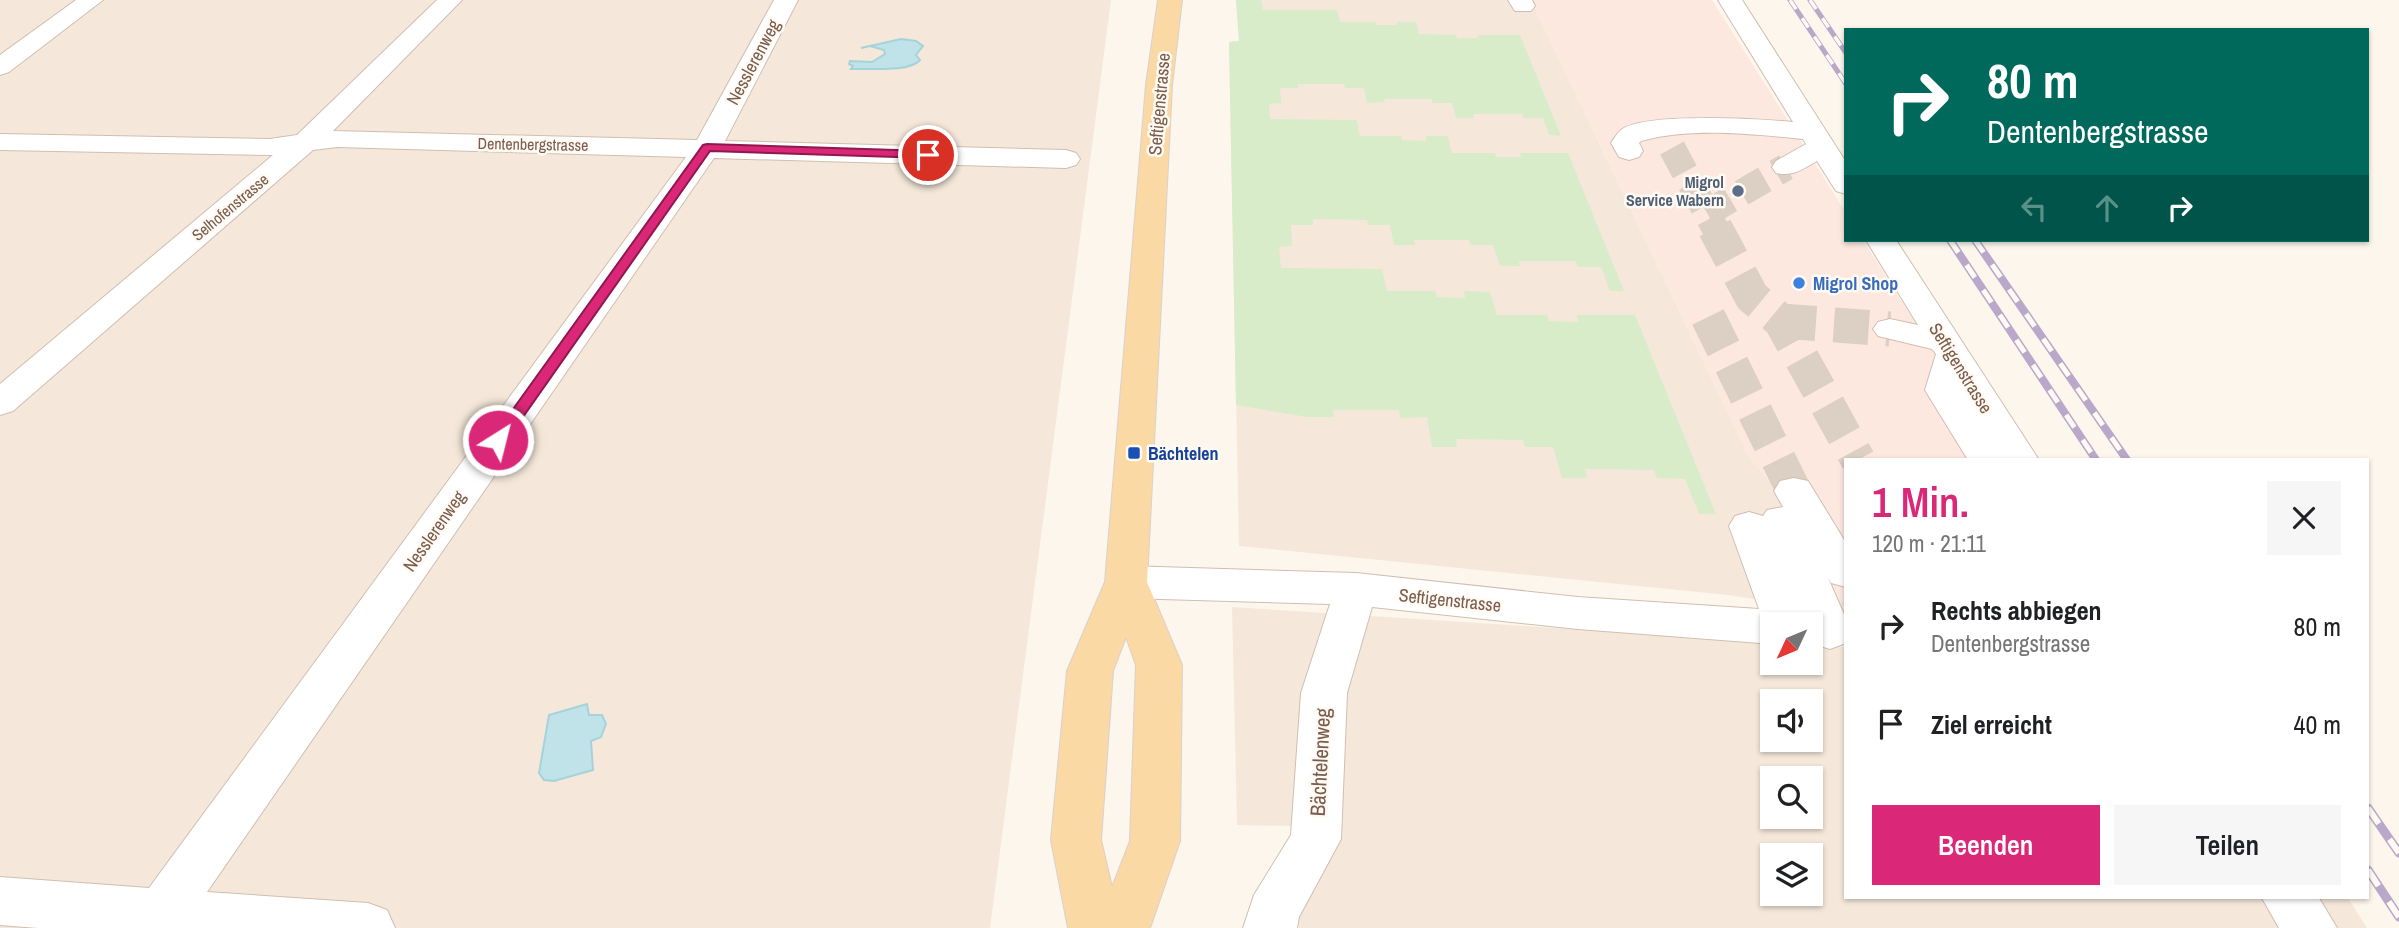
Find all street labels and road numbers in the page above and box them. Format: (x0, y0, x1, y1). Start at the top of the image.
street label: Nesslerenweg (720, 14, 786, 109)
street label: Seftigenstrasse (1142, 52, 1176, 156)
street label: Dentenbergstrasse (477, 132, 589, 156)
street label: Selhofenstrasse (187, 168, 273, 246)
street label: Seftigenstrasse (1923, 318, 1999, 418)
street label: Nesslerenweg (397, 485, 472, 576)
street label: Seftigenstrasse (1398, 582, 1502, 618)
street label: Bächtelenweg (1303, 707, 1337, 817)

